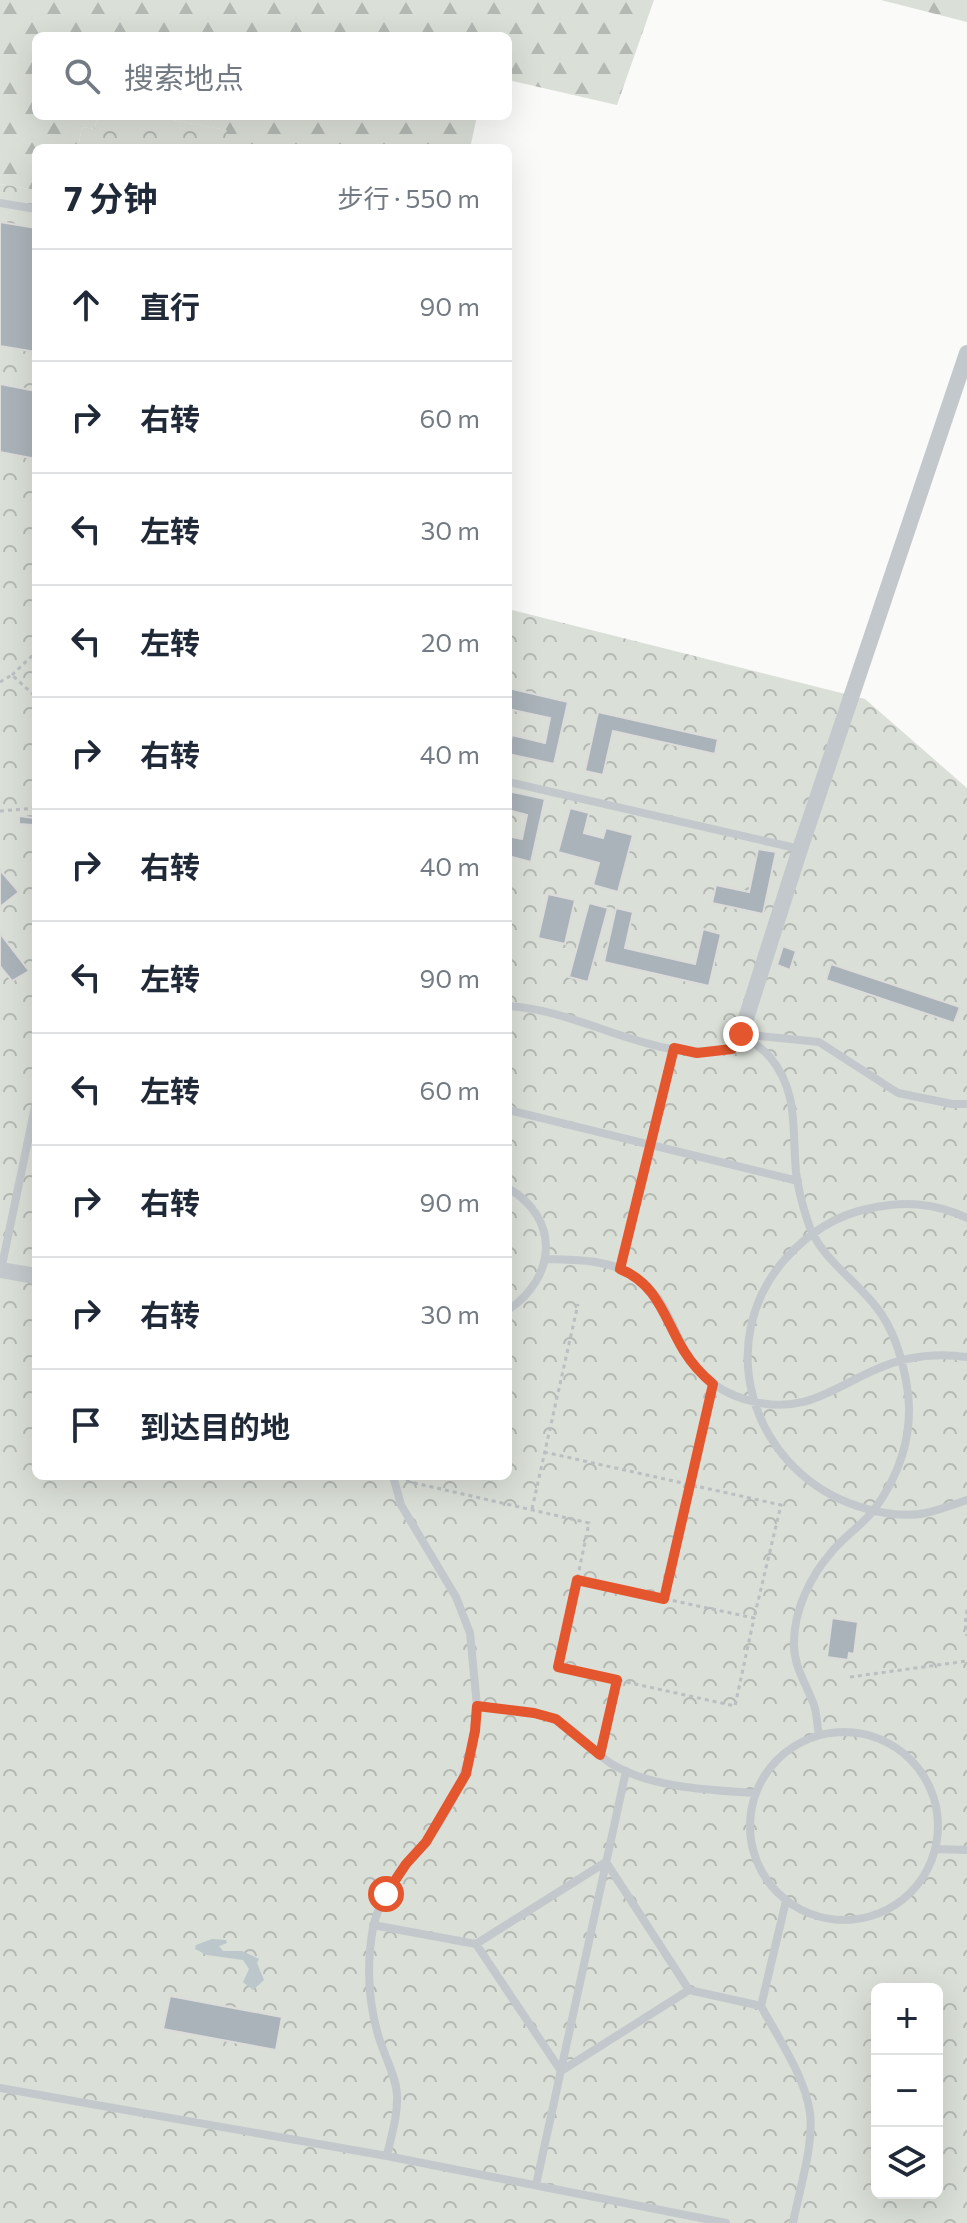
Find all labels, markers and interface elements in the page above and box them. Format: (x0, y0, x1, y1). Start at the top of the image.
search box (32, 32, 512, 120)
icon: search (60, 54, 104, 98)
text: 搜索地点 (124, 58, 244, 95)
text: 7 分钟 (64, 176, 157, 218)
text: 步行 · 550 m (337, 182, 480, 213)
icon: ahead (64, 283, 108, 327)
text: 直行 (140, 287, 200, 324)
text: 90 m (420, 290, 480, 321)
icon: right (64, 395, 108, 439)
text: 右转 (140, 399, 200, 436)
text: 60 m (420, 402, 480, 433)
icon: left (64, 507, 108, 551)
text: 左转 (140, 511, 200, 548)
text: 30 m (421, 514, 480, 545)
icon: left (64, 619, 108, 663)
text: 左转 (140, 623, 200, 660)
text: 20 m (421, 626, 480, 657)
icon: right (64, 731, 108, 775)
text: 右转 (140, 735, 200, 772)
text: 40 m (420, 738, 480, 769)
icon: right (64, 843, 108, 887)
text: 右转 (140, 847, 200, 884)
text: 40 m (420, 850, 480, 881)
icon: left (64, 955, 108, 999)
text: 左转 (140, 959, 200, 996)
text: 90 m (420, 962, 480, 993)
route end (723, 1016, 759, 1052)
icon: left (64, 1067, 108, 1111)
text: 左转 (140, 1071, 200, 1108)
text: 60 m (420, 1074, 480, 1105)
icon: right (64, 1179, 108, 1223)
text: 右转 (140, 1183, 200, 1220)
text: 90 m (420, 1186, 480, 1217)
icon: right (64, 1291, 108, 1335)
text: 右转 (140, 1295, 200, 1332)
text: 30 m (421, 1298, 480, 1329)
icon: arrive (64, 1403, 108, 1447)
text: 到达目的地 (140, 1407, 290, 1444)
route start (368, 1876, 404, 1912)
map controls (871, 1983, 943, 2199)
button: + (871, 1983, 943, 2055)
button: − (871, 2055, 943, 2127)
button: layers (871, 2127, 943, 2199)

